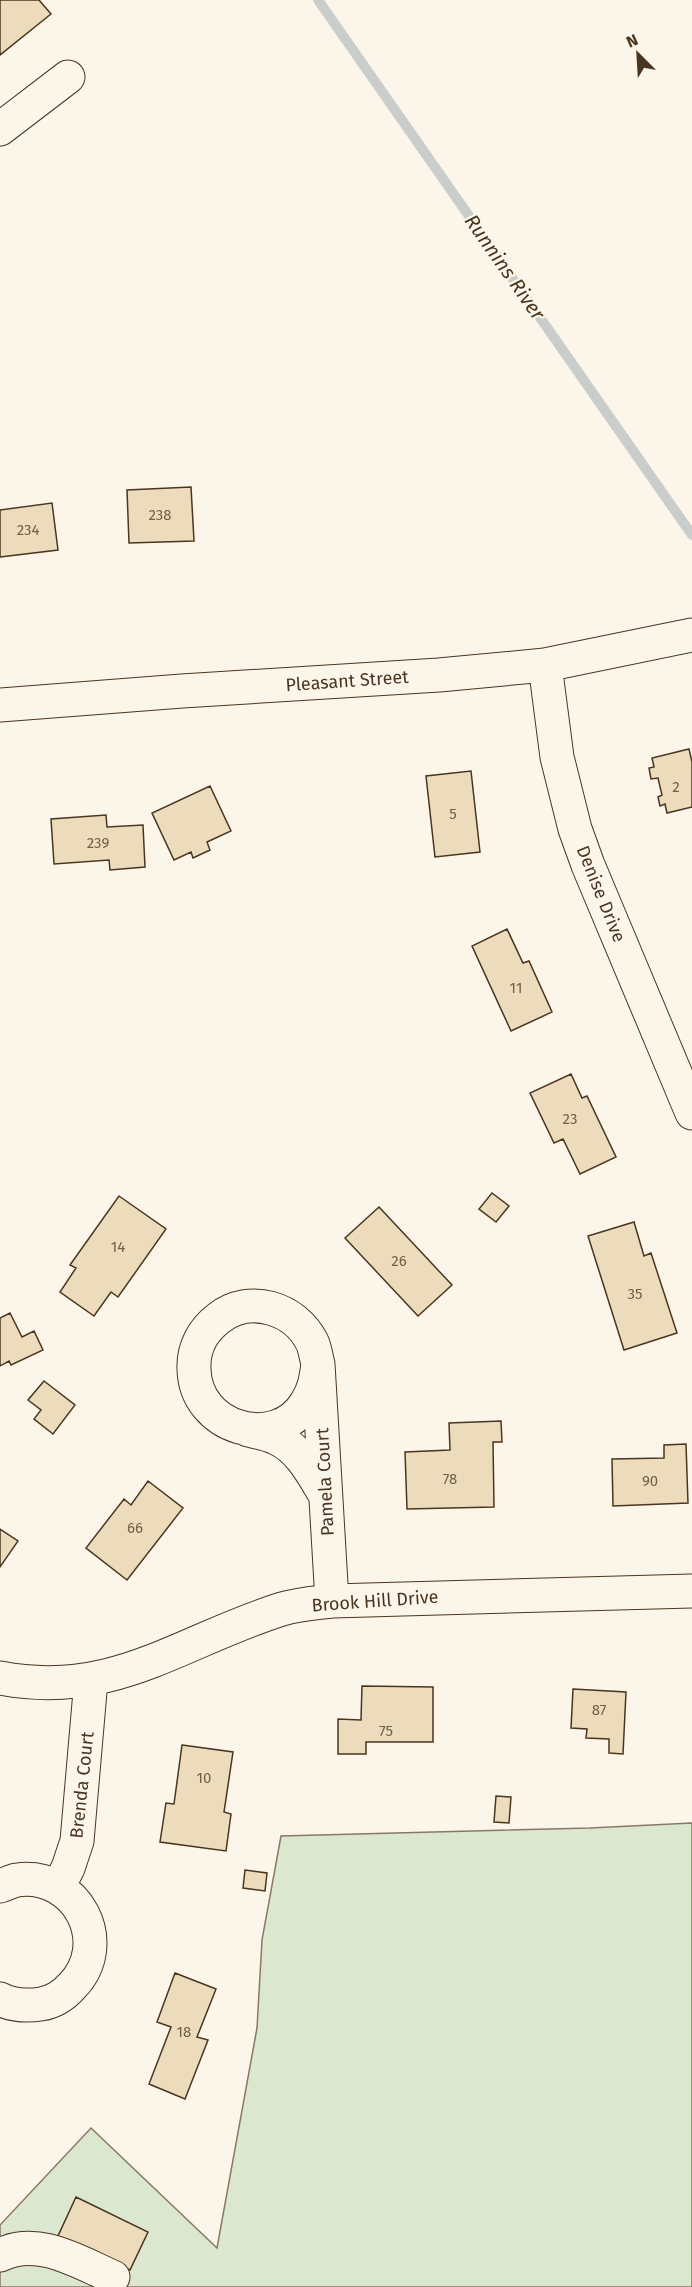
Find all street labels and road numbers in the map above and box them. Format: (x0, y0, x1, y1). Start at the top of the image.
street label: Pleasant Street (285, 666, 410, 696)
street label: Denise Drive (572, 842, 630, 946)
street label: Pamela Court (311, 1427, 339, 1537)
street label: Brook Hill Drive (311, 1586, 439, 1616)
street label: Brenda Court (65, 1730, 99, 1839)

